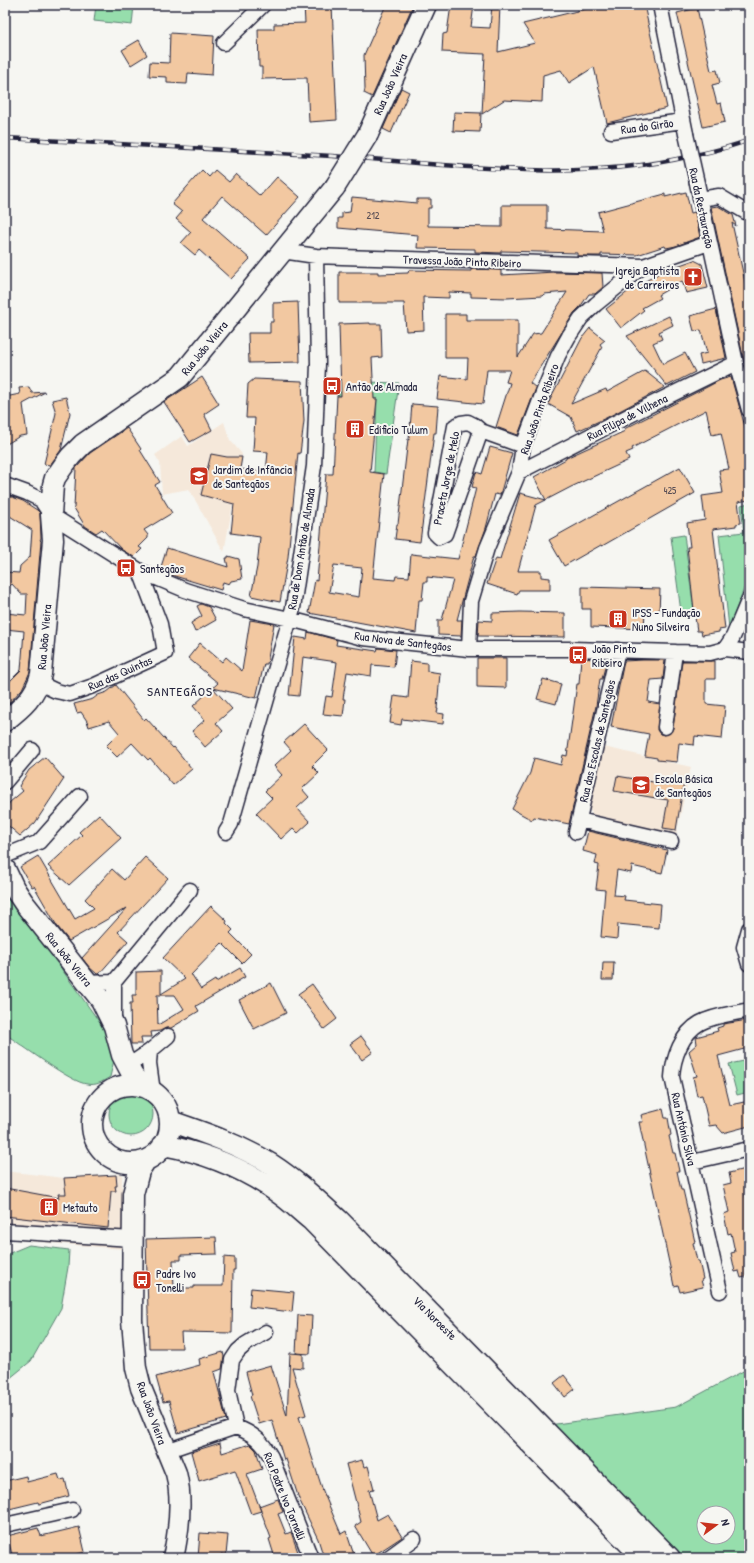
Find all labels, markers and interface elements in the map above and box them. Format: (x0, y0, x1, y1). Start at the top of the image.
street label: Rua João Vieira (369, 50, 411, 117)
street label: Rua do Girão (620, 114, 674, 138)
street label: Rua da Restauração (685, 166, 719, 250)
house number: 212 (367, 209, 380, 222)
street label: Travessa João Pinto Ribeiro (403, 250, 522, 272)
place label: Igreja Baptista de Carreiros (615, 262, 679, 293)
church icon: Igreja Baptista de Carreiros (682, 266, 704, 288)
street label: Rua João Vieira (177, 317, 231, 379)
street label: Rua João Pinto Ribeiro (516, 361, 563, 457)
bus stop icon: Antão de Almada (321, 375, 343, 397)
place label: Antão de Almada (346, 378, 418, 395)
street label: Rua Filipa de Vilhena (584, 389, 670, 445)
building icon: Edíficio Tulum (344, 418, 366, 440)
place label: Edíficio Tulum (369, 421, 428, 438)
street label: Praceta Jorge de Melo (429, 430, 463, 526)
place label: Jardim de Infância de Santegãos (213, 461, 292, 492)
school or university icon: Jardim de Infância de Santegãos (188, 465, 210, 487)
house number: 425 (664, 484, 677, 497)
street label: Rua de Dom Antão de Almada (283, 487, 319, 611)
bus stop icon: Santegãos (115, 557, 137, 579)
place label: Santegãos (140, 560, 184, 577)
street label: Rua João Vieira (33, 603, 55, 670)
place label: IPSS - Fundação Nuno Silveira (632, 604, 700, 635)
building icon: IPSS - Fundação Nuno Silveira (607, 608, 629, 630)
street label: Rua Nova de Santegãos (354, 627, 453, 655)
place label: João Pinto Ribeiro (592, 640, 637, 671)
bus stop icon: João Pinto Ribeiro (567, 644, 589, 666)
street label: Rua das Quintas (85, 651, 155, 695)
street label: Rua das Escolas de Santegãos (575, 678, 619, 804)
district label: SANTEGÃOS (147, 682, 213, 700)
place label: Escola Básica de Santegãos (655, 770, 713, 801)
school or university icon: Escola Básica de Santegãos (630, 774, 652, 796)
street label: Rua João Vieira (42, 928, 96, 990)
street label: Rua António Silva (667, 1091, 701, 1168)
building icon: Metauto (38, 1196, 60, 1218)
place label: Metauto (63, 1199, 98, 1216)
place label: Padre Ivo Tonelli (156, 1265, 196, 1296)
bus stop icon: Padre Ivo Tonelli (131, 1269, 153, 1291)
street label: Via Noroeste (409, 1292, 461, 1344)
street label: Rua João Vieira (133, 1379, 171, 1447)
street label: Rua Padre Ivo Tornelli (260, 1450, 310, 1542)
north arrow (696, 1505, 736, 1545)
text: N (718, 1518, 733, 1527)

